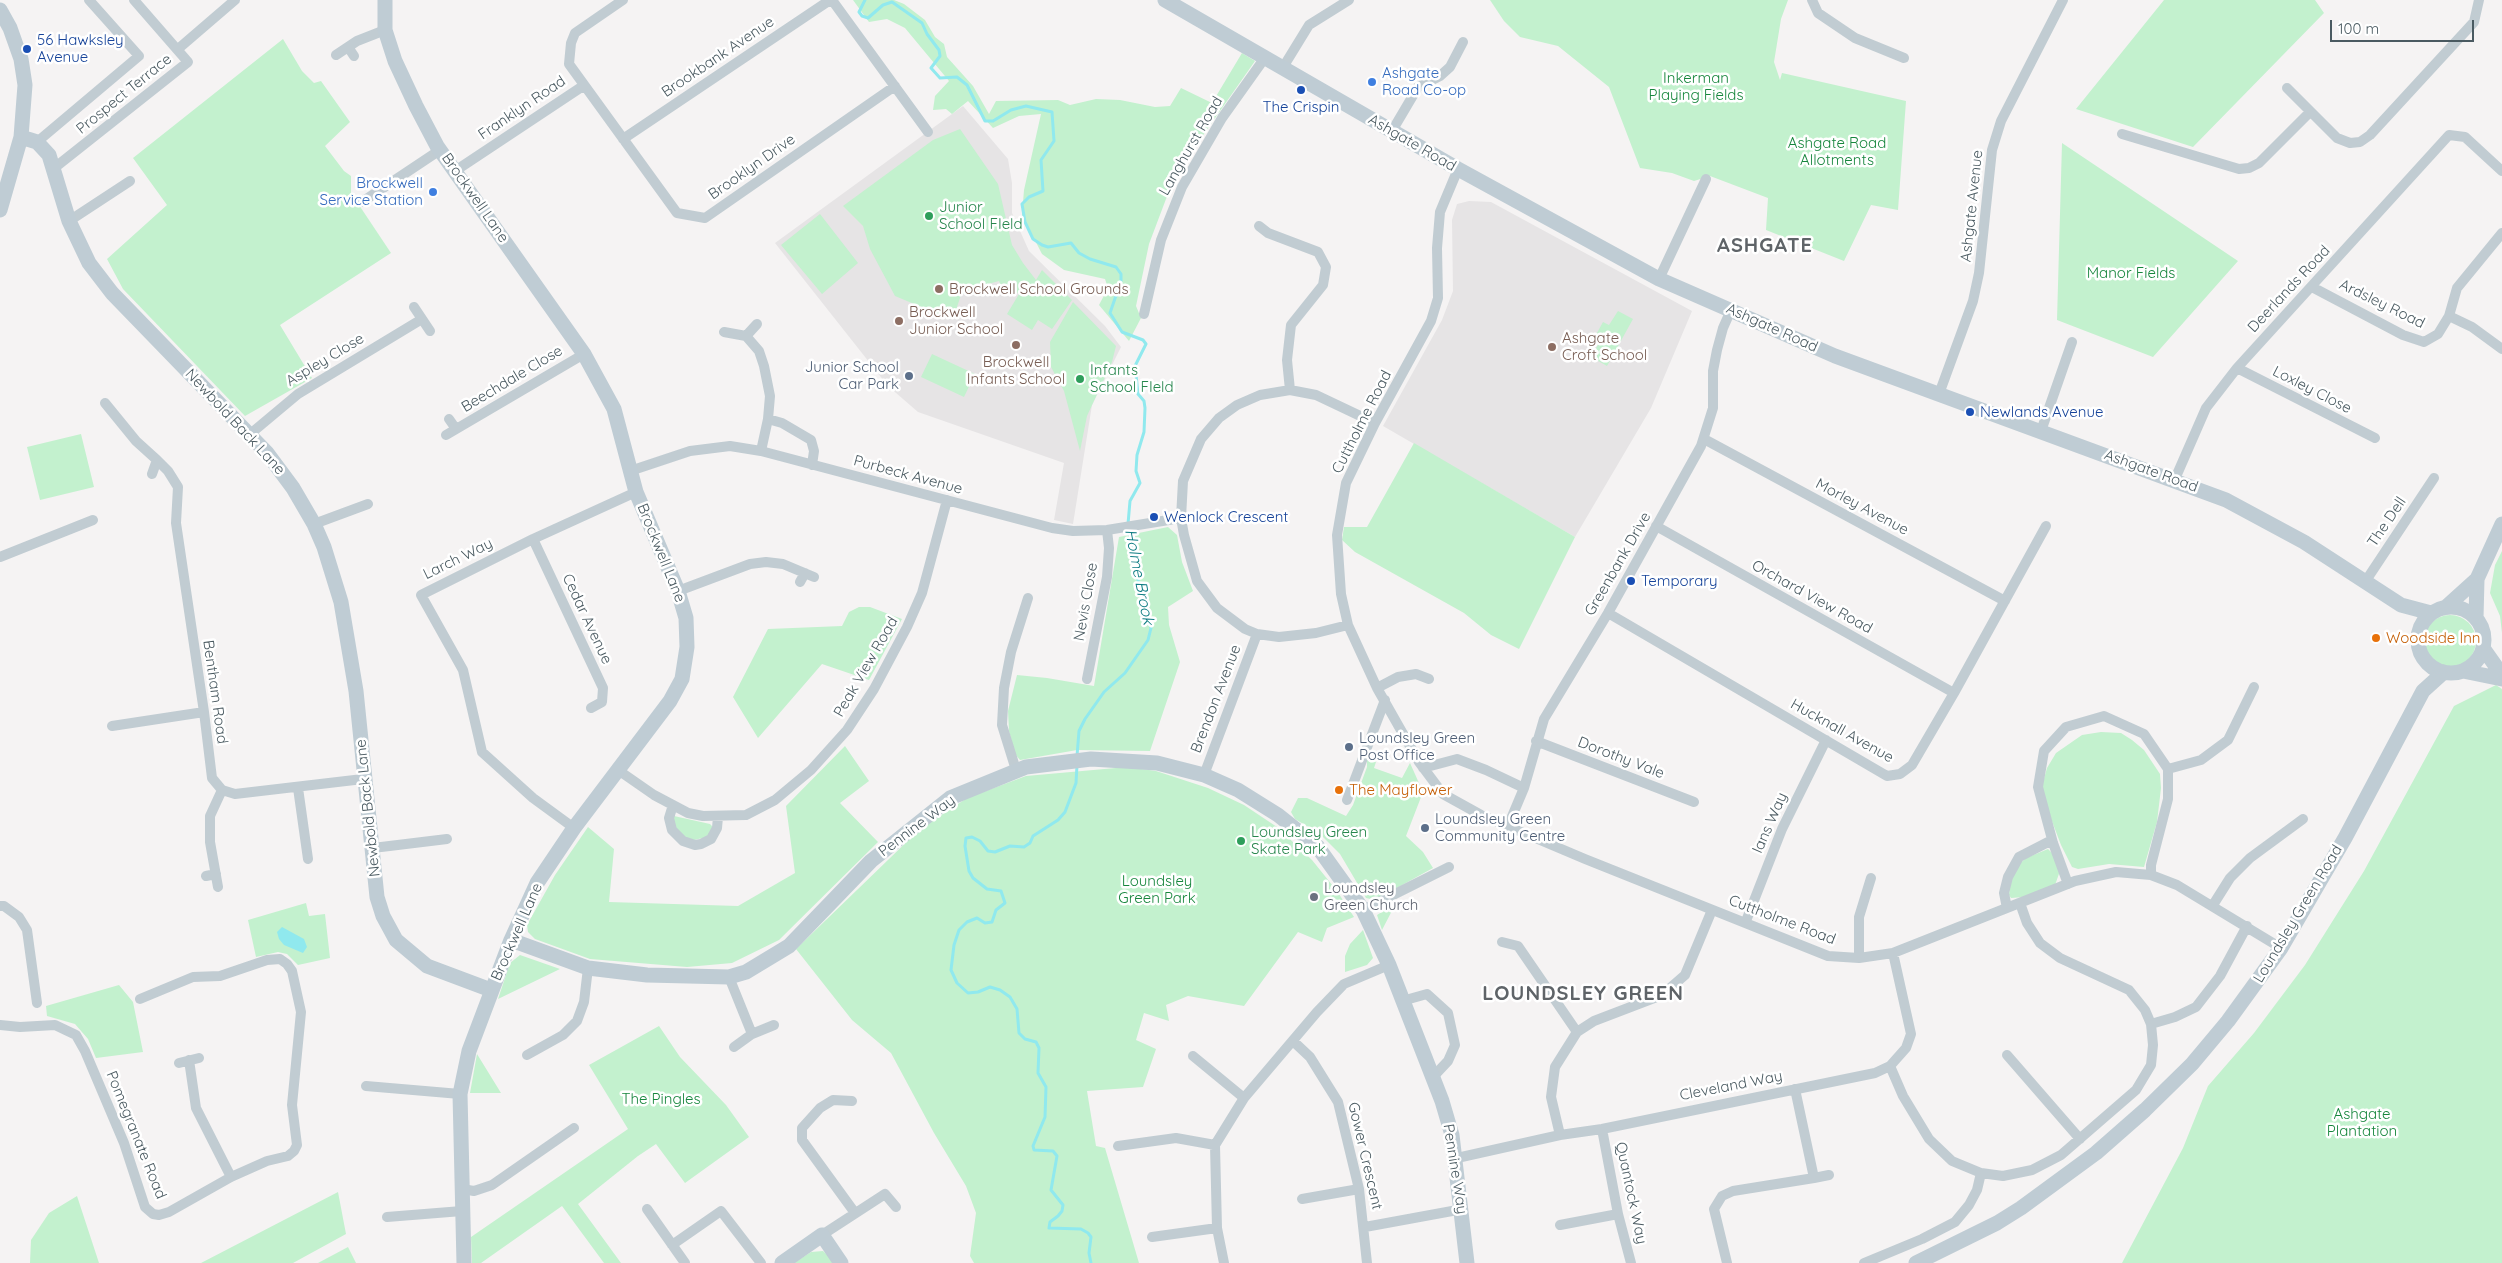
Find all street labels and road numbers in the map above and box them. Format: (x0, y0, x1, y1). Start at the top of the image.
street label: Brookbank Avenue (658, 13, 778, 101)
street label: Prospect Terrace (73, 50, 175, 138)
street label: Franklyn Road (475, 72, 569, 144)
street label: Langhurst Road (1155, 93, 1227, 199)
street label: Ashgate Road (1365, 111, 1459, 175)
street label: Brooklyn Drive (705, 130, 799, 204)
street label: Ashgate Avenue (1957, 149, 1987, 263)
street label: Brockwell Lane (438, 150, 512, 246)
street label: Deerlands Road (2244, 242, 2334, 336)
street label: Ardsley Road (2336, 276, 2428, 332)
street label: Ashgate Road (1723, 300, 1821, 356)
street label: Aspley Close (283, 330, 367, 390)
street label: Beechdale Close (458, 342, 566, 416)
street label: Loxley Close (2270, 362, 2354, 418)
street label: Newbold Back Lane (181, 365, 289, 479)
street label: Cuttholme Road (1328, 368, 1396, 476)
street label: Ashgate Road (2102, 446, 2200, 496)
street label: Purbeck Avenue (852, 452, 964, 498)
street label: Morley Avenue (1812, 475, 1912, 539)
street label: The Dell (2364, 494, 2410, 550)
street label: Brockwell Lane (633, 501, 689, 605)
street label: Greenbank Drive (1581, 509, 1655, 619)
street label: Larch Way (420, 535, 496, 583)
street label: Orchard View Road (1749, 556, 1875, 638)
street label: Nevis Close (1070, 561, 1102, 643)
street label: Cedar Avenue (558, 571, 616, 667)
street label: Peak View Road (830, 614, 902, 720)
street label: Bentham Road (199, 639, 231, 745)
street label: Brendon Avenue (1187, 642, 1245, 756)
street label: Hucknall Avenue (1787, 695, 1897, 767)
street label: Dorothy Vale (1575, 733, 1667, 783)
street label: Newbold Back Lane (352, 738, 384, 878)
street label: Ians Way (1749, 790, 1791, 856)
street label: Pennine Way (875, 791, 959, 861)
street label: Loundsley Green Road (2250, 842, 2346, 986)
street label: Brockwell Lane (487, 880, 547, 984)
street label: Cuttholme Road (1726, 891, 1838, 949)
street label: Cleveland Way (1678, 1067, 1784, 1105)
street label: Pomegranate Road (102, 1068, 170, 1202)
street label: Gower Crescent (1344, 1100, 1386, 1212)
street label: Pennine Way (1439, 1123, 1471, 1215)
street label: Quantock Way (1611, 1140, 1651, 1246)

